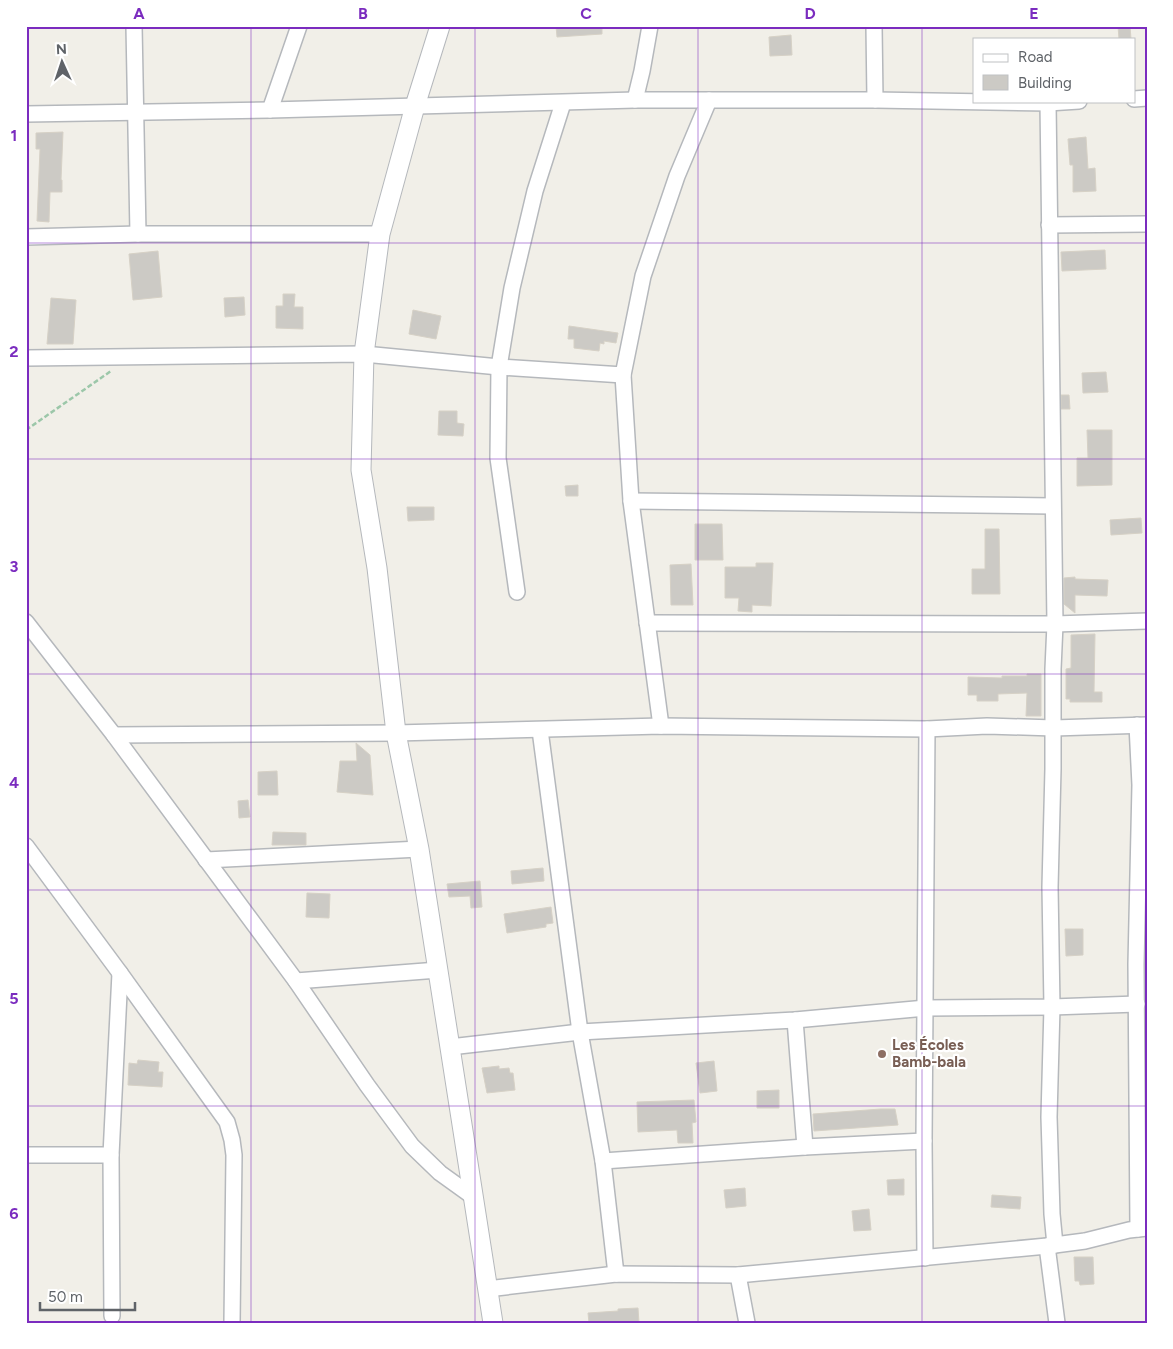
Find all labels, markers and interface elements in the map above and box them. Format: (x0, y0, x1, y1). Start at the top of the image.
text: A (133, 4, 145, 23)
text: B (358, 4, 368, 23)
text: C (580, 4, 592, 23)
text: D (804, 4, 816, 23)
text: E (1029, 4, 1039, 23)
north arrow (38, 38, 88, 88)
legend (973, 38, 1136, 102)
text: N (55, 41, 67, 58)
text: Road (1018, 48, 1053, 66)
text: Building (1018, 74, 1072, 92)
text: 1 (11, 126, 17, 145)
text: 2 (9, 342, 19, 361)
text: 3 (10, 557, 19, 576)
text: 4 (9, 773, 19, 792)
text: 5 (9, 989, 19, 1008)
place label: Les Écoles Bamb-bala (892, 1036, 966, 1071)
marker: Les Écoles Bamb-bala (876, 1048, 888, 1060)
text: 6 (9, 1204, 19, 1223)
scale bar (40, 1279, 135, 1311)
text: 50 m (48, 1288, 83, 1306)

